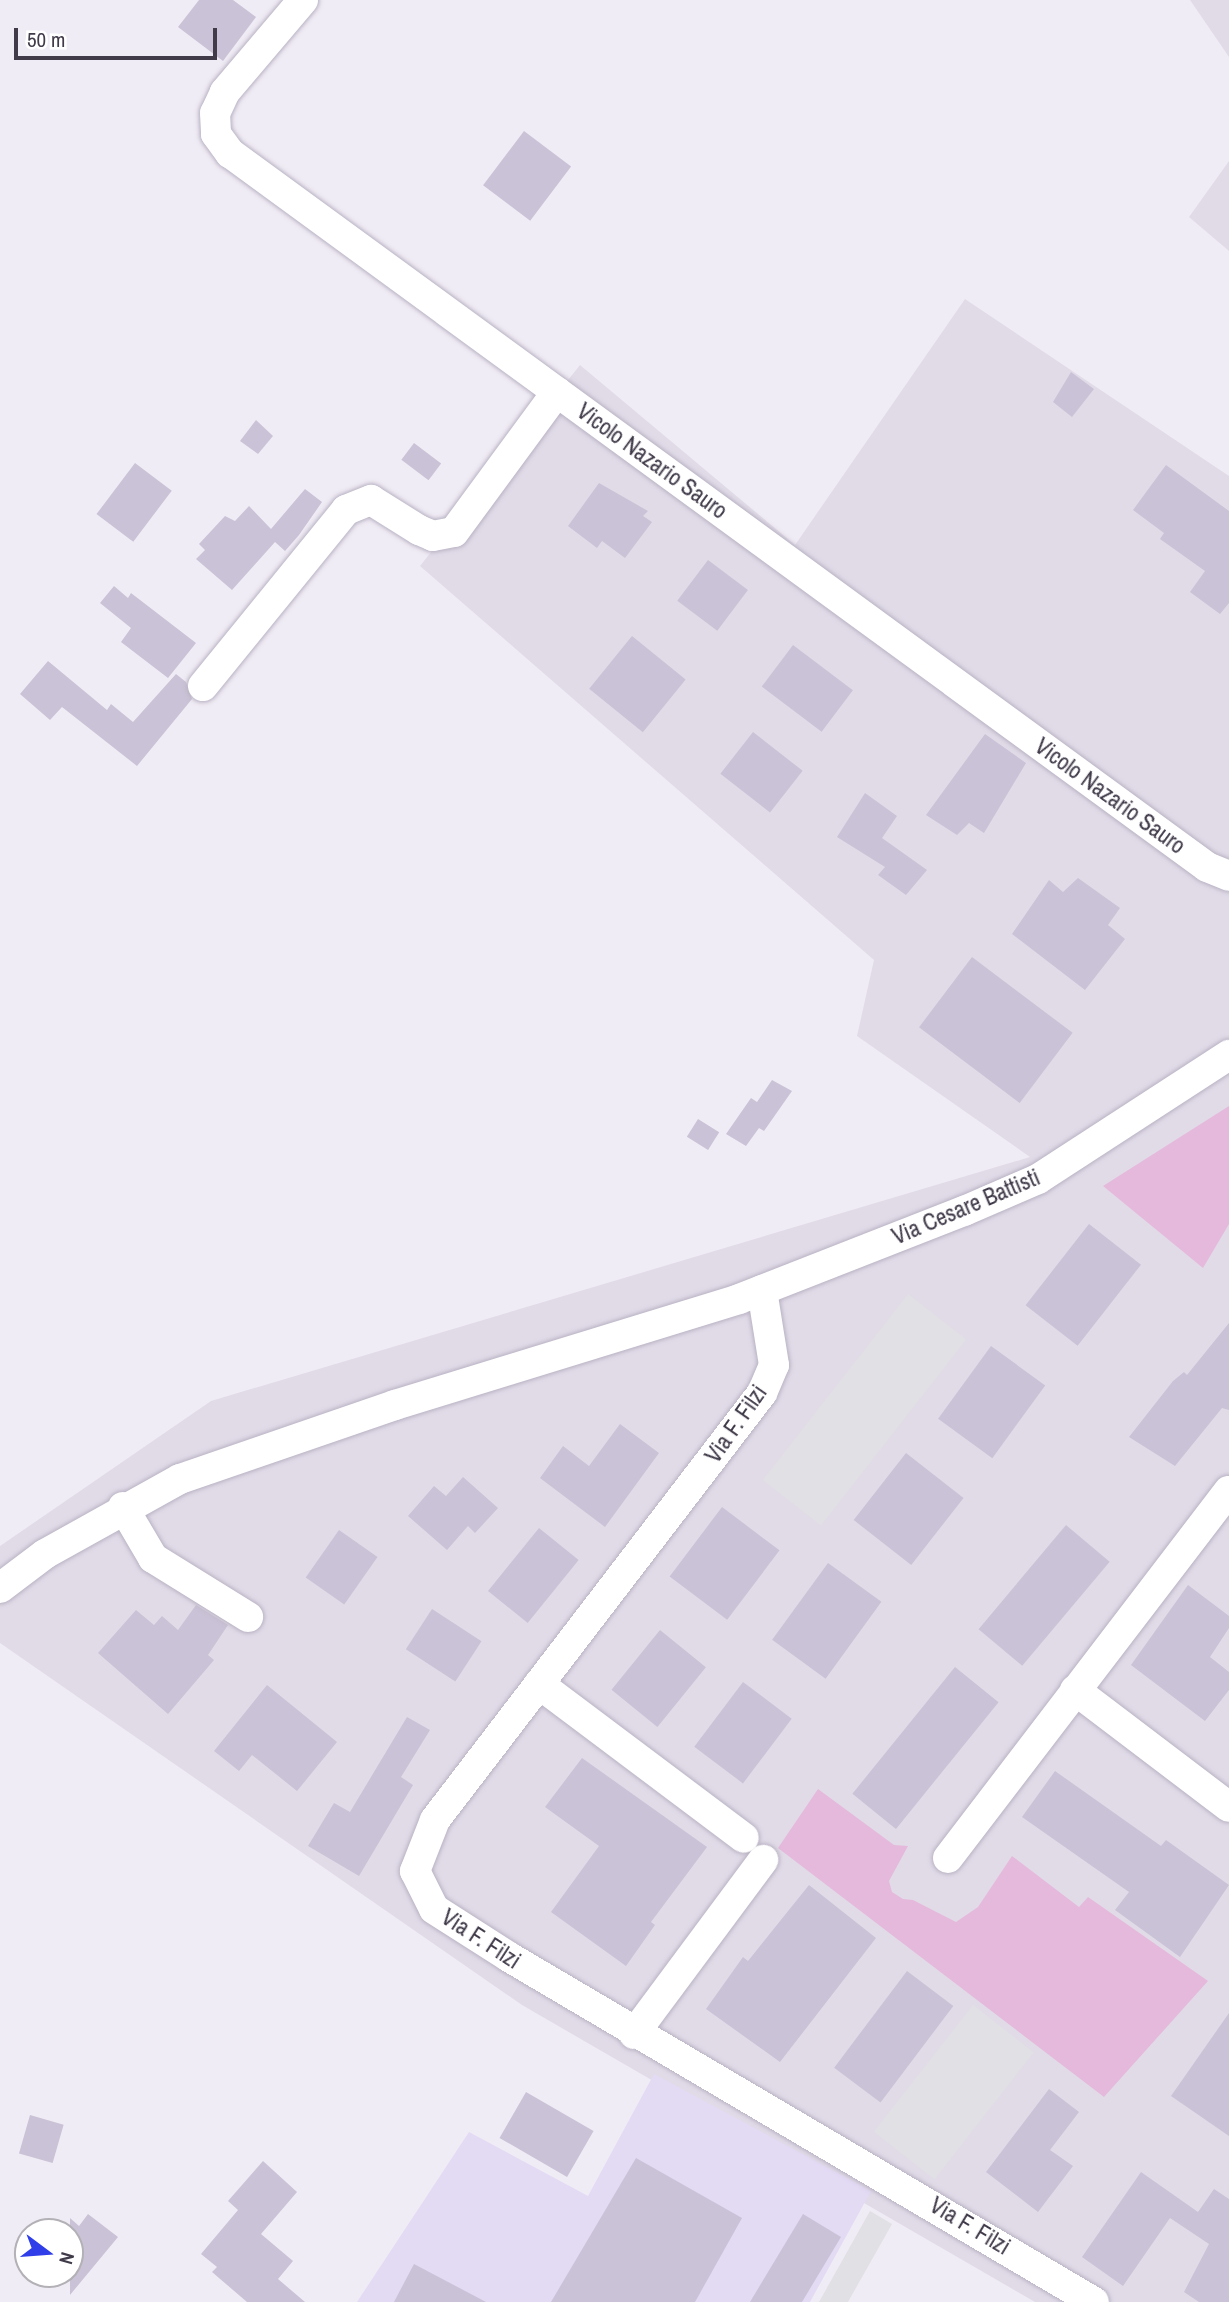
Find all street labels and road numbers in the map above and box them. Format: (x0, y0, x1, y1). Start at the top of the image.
street label: Vicolo Nazario Sauro (572, 397, 732, 525)
street label: Vicolo Nazario Sauro (1030, 732, 1190, 860)
street label: Via Cesare Battisti (888, 1163, 1044, 1251)
street label: Via F. Filzi (699, 1380, 773, 1468)
street label: Via F. Filzi (436, 1903, 526, 1975)
street label: Via F. Filzi (925, 2191, 1015, 2261)

